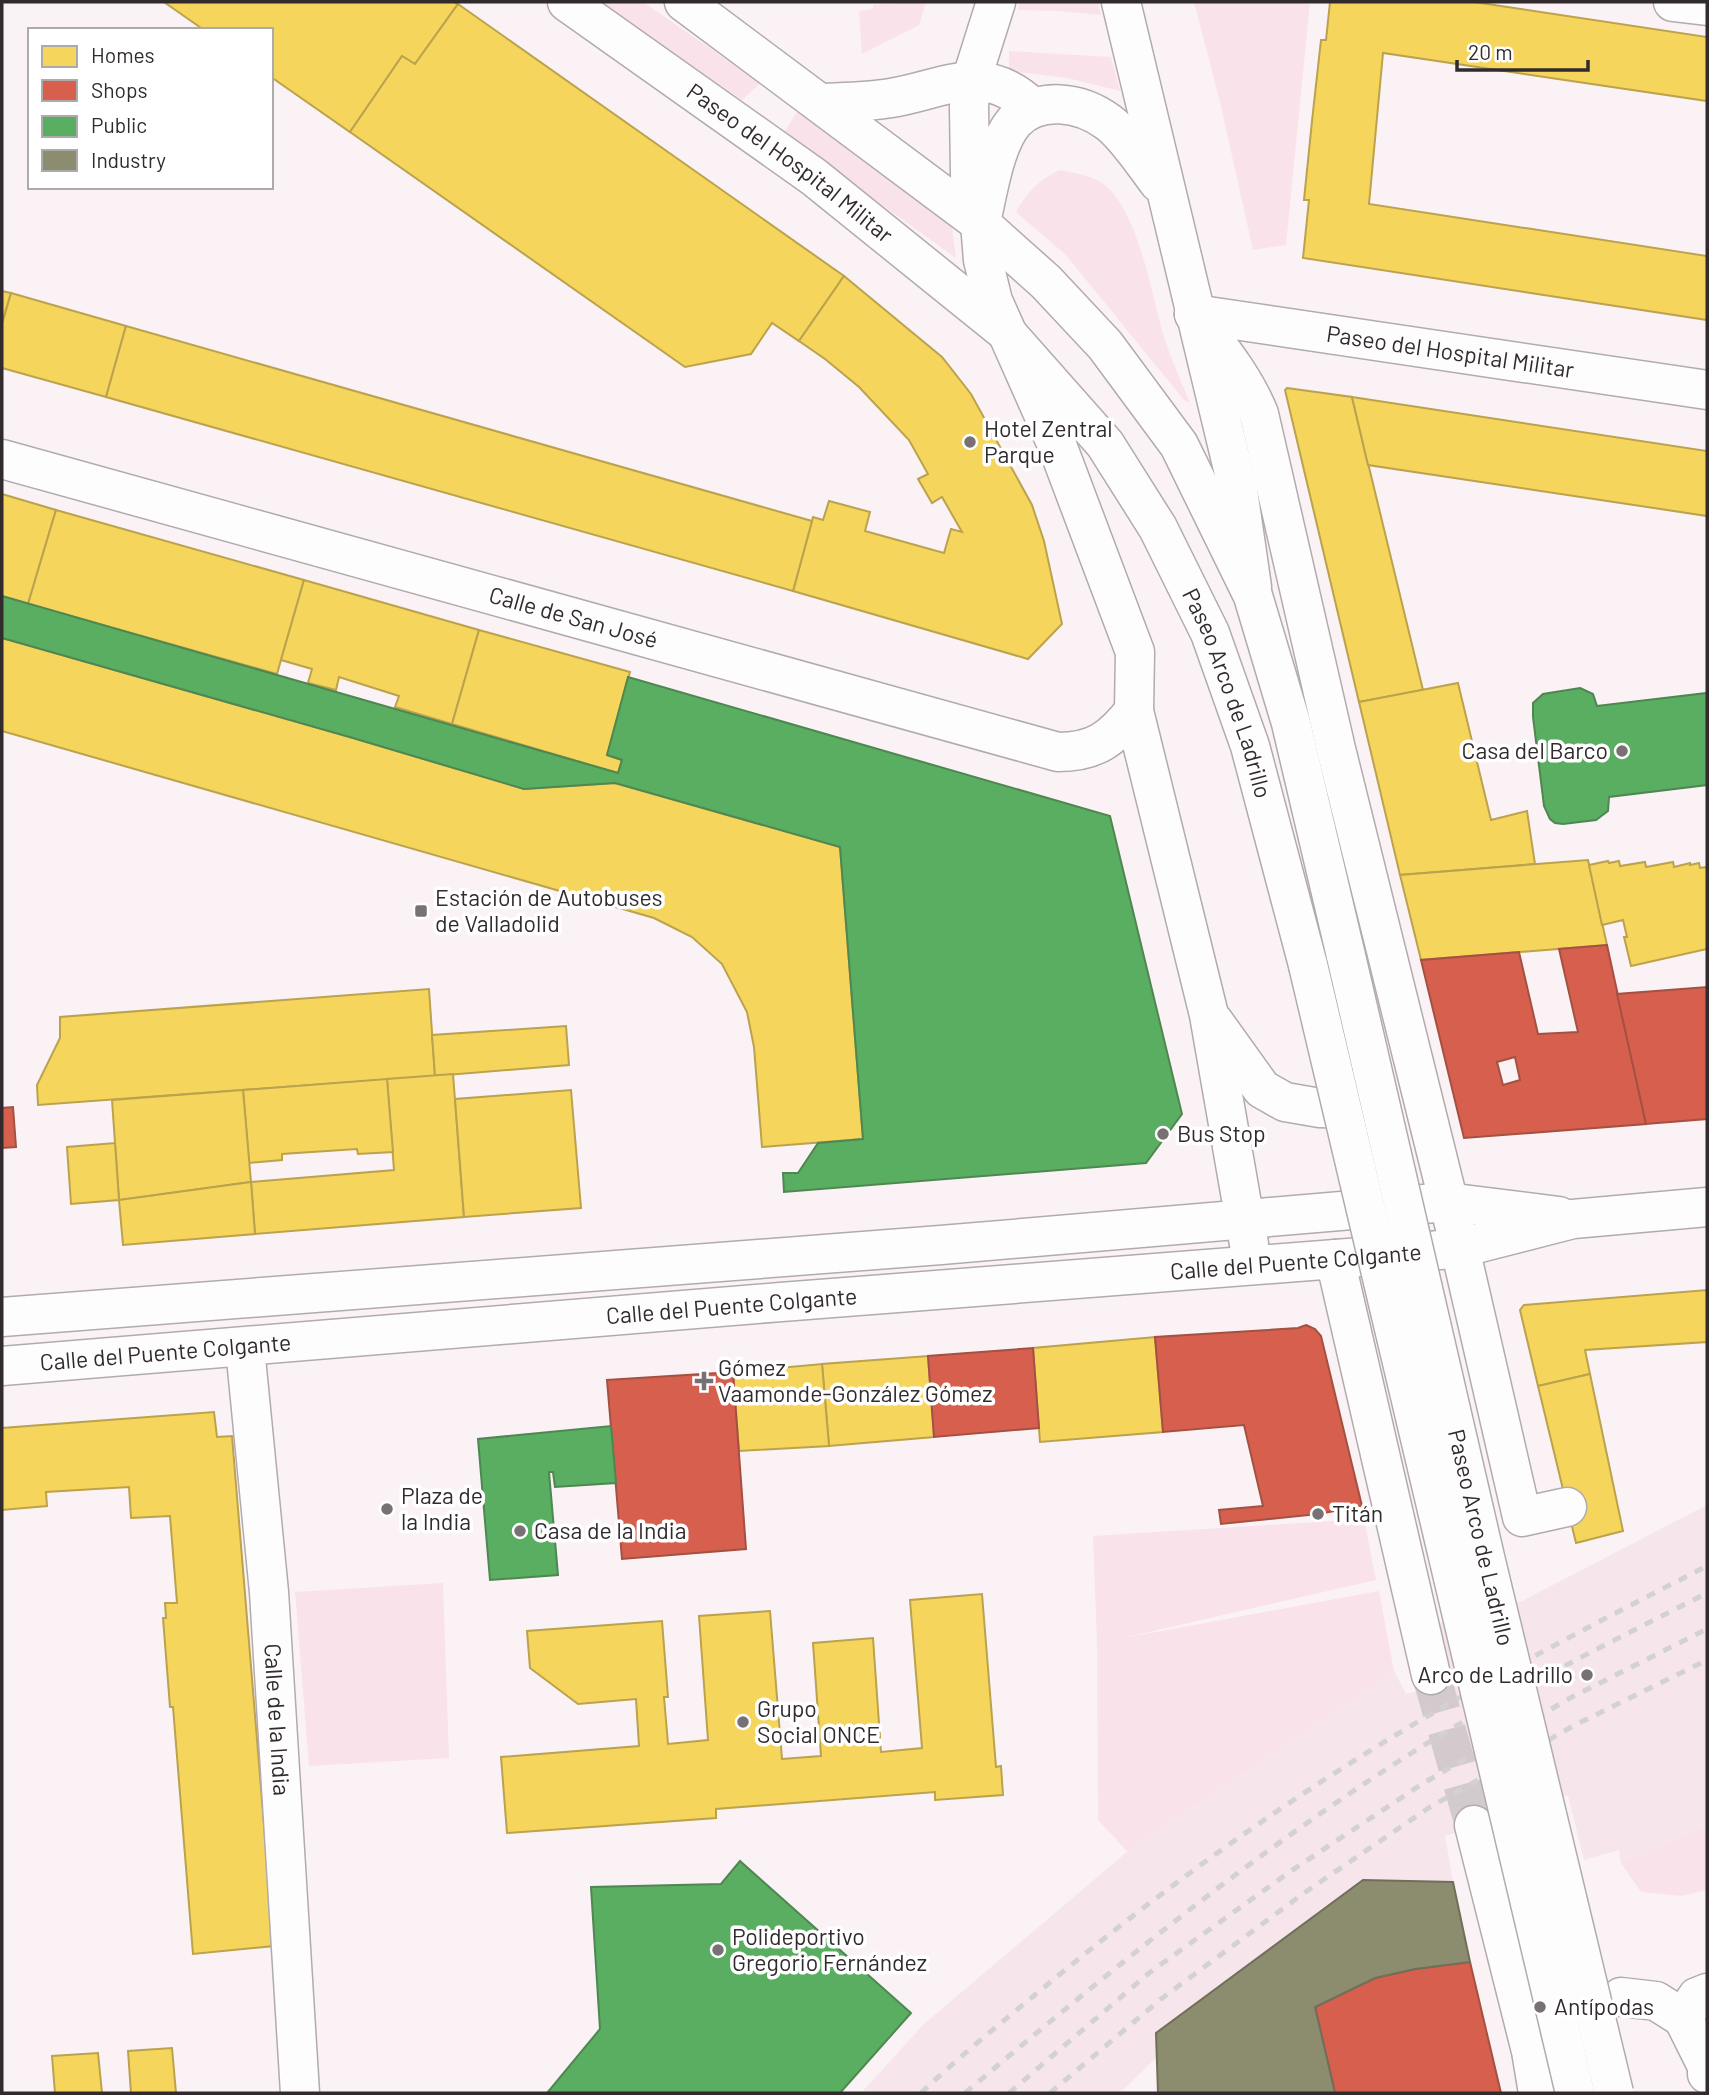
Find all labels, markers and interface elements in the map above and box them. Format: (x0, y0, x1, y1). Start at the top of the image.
legend (28, 28, 273, 189)
scale bar (1457, 28, 1588, 72)
text: 20 m (1468, 39, 1513, 64)
text: Homes (91, 42, 155, 67)
text: Shops (91, 77, 148, 102)
street label: Paseo del Hospital Militar (682, 77, 900, 249)
text: Public (91, 112, 147, 137)
text: Industry (91, 147, 166, 172)
street label: Paseo del Hospital Militar (1325, 319, 1577, 383)
place label: Hotel Zentral Parque (984, 414, 1113, 468)
marker: Hotel Zentral Parque (962, 434, 978, 450)
street label: Calle de San José (486, 580, 661, 653)
street label: Paseo Arco de Ladrillo (1177, 583, 1278, 801)
place label: Casa del Barco (1462, 736, 1608, 764)
marker: Casa del Barco (1614, 743, 1630, 759)
place label: Estación de Autobuses de Valladolid (435, 883, 663, 937)
marker: Estación de Autobuses de Valladolid (413, 903, 429, 919)
place label: Bus Stop (1177, 1119, 1266, 1147)
marker: Bus Stop (1155, 1126, 1171, 1142)
street label: Calle del Puente Colgante (1169, 1237, 1423, 1285)
street label: Calle del Puente Colgante (605, 1281, 858, 1329)
street label: Calle del Puente Colgante (39, 1327, 292, 1376)
place label: Gómez Vaamonde-González Gómez (718, 1353, 993, 1407)
marker: Gómez Vaamonde-González Gómez (696, 1373, 712, 1389)
street label: Paseo Arco de Ladrillo (1443, 1426, 1521, 1648)
place label: Plaza de la India (401, 1481, 483, 1535)
place label: Titán (1332, 1499, 1383, 1527)
marker: Plaza de la India (379, 1501, 395, 1517)
marker: Titán (1310, 1506, 1326, 1522)
place label: Casa de la India (534, 1516, 686, 1544)
marker: Casa de la India (512, 1523, 528, 1539)
street label: Calle de la India (259, 1643, 297, 1797)
place label: Arco de Ladrillo (1418, 1660, 1573, 1688)
marker: Arco de Ladrillo (1579, 1667, 1595, 1683)
place label: Grupo Social ONCE (757, 1694, 880, 1748)
marker: Grupo Social ONCE (735, 1714, 751, 1730)
place label: Polideportivo Gregorio Fernández (732, 1922, 927, 1976)
marker: Polideportivo Gregorio Fernández (710, 1942, 726, 1958)
place label: Antípodas (1554, 1992, 1654, 2020)
marker: Antípodas (1532, 1999, 1548, 2015)

